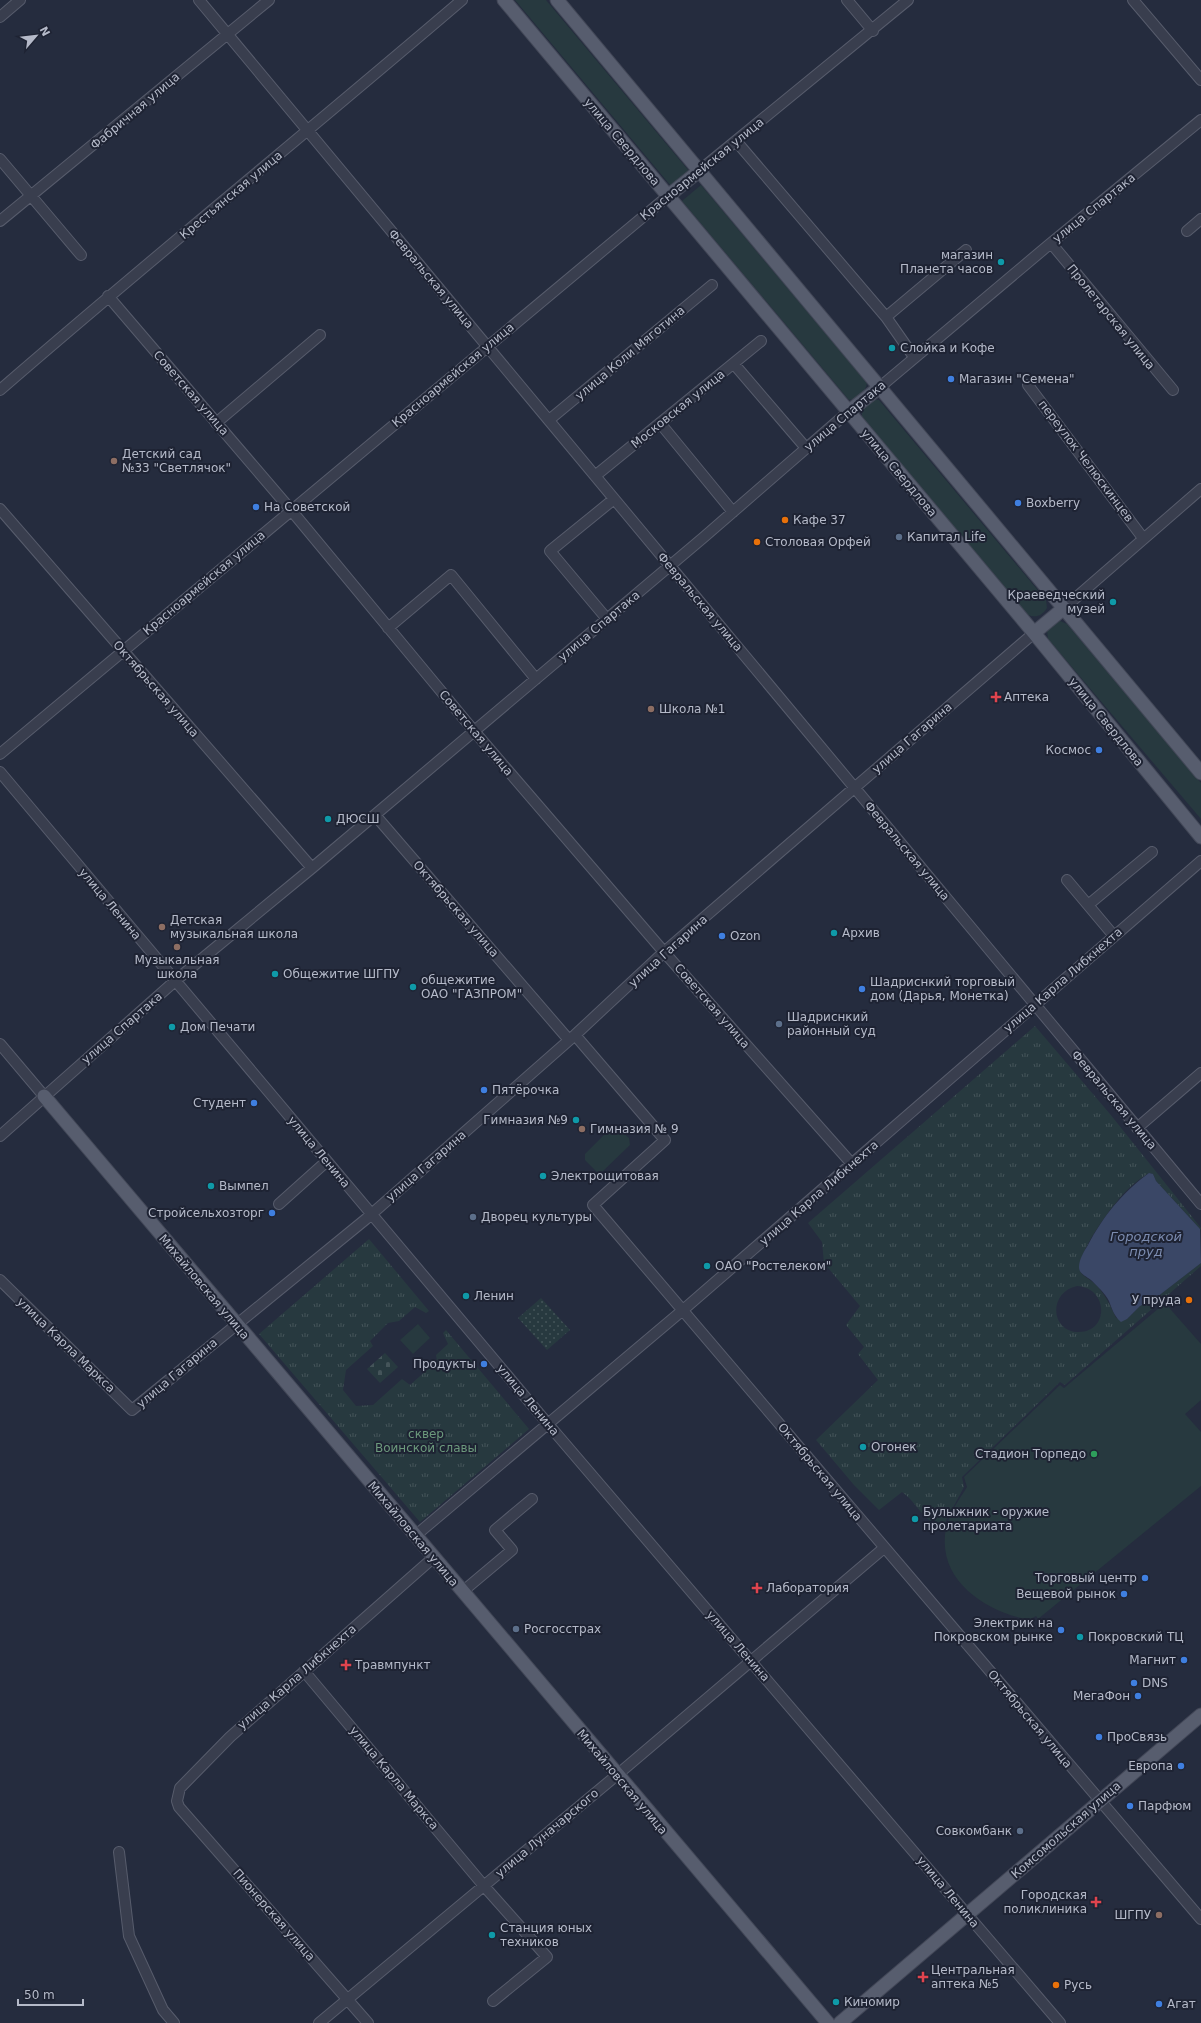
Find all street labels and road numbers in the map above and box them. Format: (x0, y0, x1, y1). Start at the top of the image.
street label: Фабричная улица (88, 70, 182, 152)
street label: улица Свердлова (581, 95, 663, 189)
street label: Красноармейская улица (637, 115, 767, 223)
street label: Крестьянская улица (177, 148, 285, 242)
street label: улица Спартака (1050, 170, 1138, 246)
street label: Февральская улица (386, 227, 476, 331)
street label: Пролетарская улица (1064, 262, 1158, 372)
street label: улица Коли Мяготина (573, 303, 687, 403)
street label: Красноармейская улица (389, 320, 517, 430)
street label: Советская улица (150, 348, 232, 438)
street label: Московская улица (628, 367, 728, 451)
street label: улица Спартака (801, 378, 889, 454)
street label: переулок Челюскинцев (1036, 397, 1136, 525)
street label: улица Свердлова (858, 426, 940, 520)
street label: Красноармейская улица (140, 528, 268, 638)
street label: Февральская улица (655, 550, 745, 654)
street label: улица Спартака (555, 588, 643, 664)
street label: Октябрьская улица (110, 638, 202, 740)
street label: улица Свердлова (1066, 675, 1146, 769)
street label: Советская улица (436, 687, 516, 779)
street label: улица Гагарина (869, 700, 955, 776)
street label: Февральская улица (862, 799, 952, 903)
street label: Октябрьская улица (410, 858, 502, 960)
street label: улица Ленина (76, 865, 144, 943)
street label: улица Гагарина (626, 912, 710, 990)
street label: улица Карла Либкнехта (1001, 925, 1125, 1035)
street label: Советская улица (671, 961, 753, 1051)
street label: улица Спартака (79, 989, 165, 1067)
street label: Февральская улица (1069, 1048, 1159, 1152)
street label: улица Ленина (285, 1113, 353, 1191)
street label: улица Гагарина (383, 1128, 469, 1204)
street label: улица Карла Либкнехта (757, 1138, 881, 1248)
street label: Михайловская улица (156, 1232, 252, 1342)
street label: улица Карла Маркса (14, 1295, 118, 1395)
street label: улица Гагарина (134, 1335, 220, 1411)
street label: улица Ленина (494, 1361, 562, 1439)
street label: Октябрьская улица (775, 1420, 865, 1524)
street label: Михайловская улица (365, 1479, 461, 1589)
street label: улица Ленина (703, 1608, 773, 1684)
street label: улица Карла Либкнехта (235, 1622, 359, 1732)
street label: Октябрьская улица (985, 1667, 1075, 1771)
street label: улица Карла Маркса (347, 1723, 441, 1833)
street label: Михайловская улица (574, 1727, 670, 1837)
street label: Комсомольская улица (1008, 1779, 1124, 1881)
street label: улица Луначарского (493, 1786, 601, 1880)
street label: улица Ленина (914, 1853, 982, 1931)
street label: Пионерская улица (230, 1866, 318, 1964)

